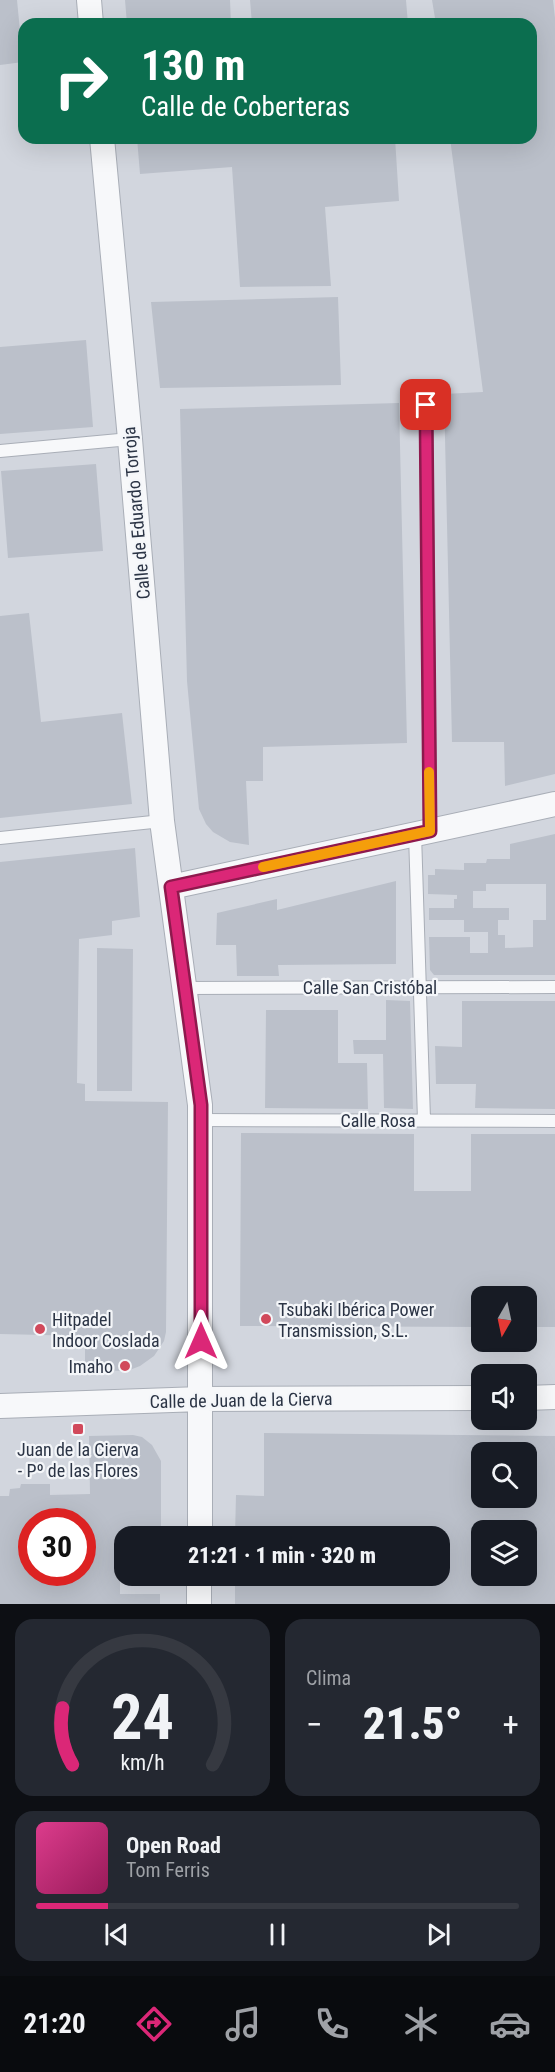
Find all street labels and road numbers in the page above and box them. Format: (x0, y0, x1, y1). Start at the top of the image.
street label: Calle de Eduardo Torroja (118, 426, 154, 600)
street label: Calle San Cristóbal (303, 977, 437, 998)
street label: Calle Rosa (340, 1110, 416, 1131)
street label: Calle de Juan de la Cierva (149, 1388, 333, 1412)

